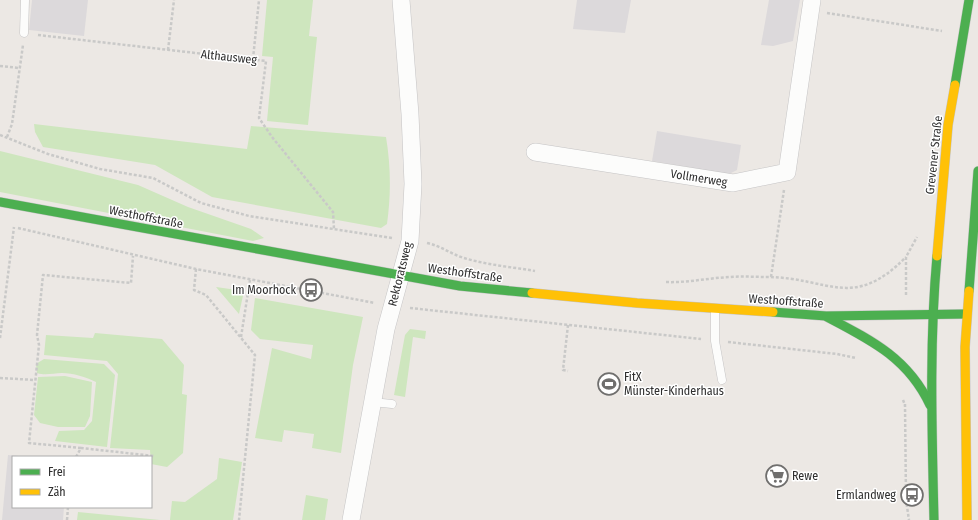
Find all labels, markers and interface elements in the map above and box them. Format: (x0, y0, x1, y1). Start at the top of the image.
street label: Althausweg (200, 47, 258, 67)
street label: Grevener Straße (923, 115, 945, 195)
street label: Vollmerweg (670, 167, 729, 189)
street label: Westhoffstraße (108, 203, 184, 231)
street label: Rektoratsweg (385, 240, 415, 308)
street label: Westhoffstraße (427, 261, 503, 285)
bus stop icon: Im Moorhock (298, 277, 324, 303)
place label: Im Moorhock (232, 283, 296, 297)
street label: Westhoffstraße (748, 291, 824, 311)
place label: FitX Münster-Kinderhaus (624, 370, 724, 398)
sports icon: FitX Münster-Kinderhaus (596, 371, 622, 397)
legend (12, 456, 152, 508)
supermarket icon: Rewe (764, 463, 790, 489)
text: Frei (48, 465, 66, 479)
place label: Rewe (792, 469, 818, 483)
bus stop icon: Ermlandweg (899, 482, 925, 508)
text: Zäh (48, 485, 66, 499)
place label: Ermlandweg (836, 488, 896, 502)

